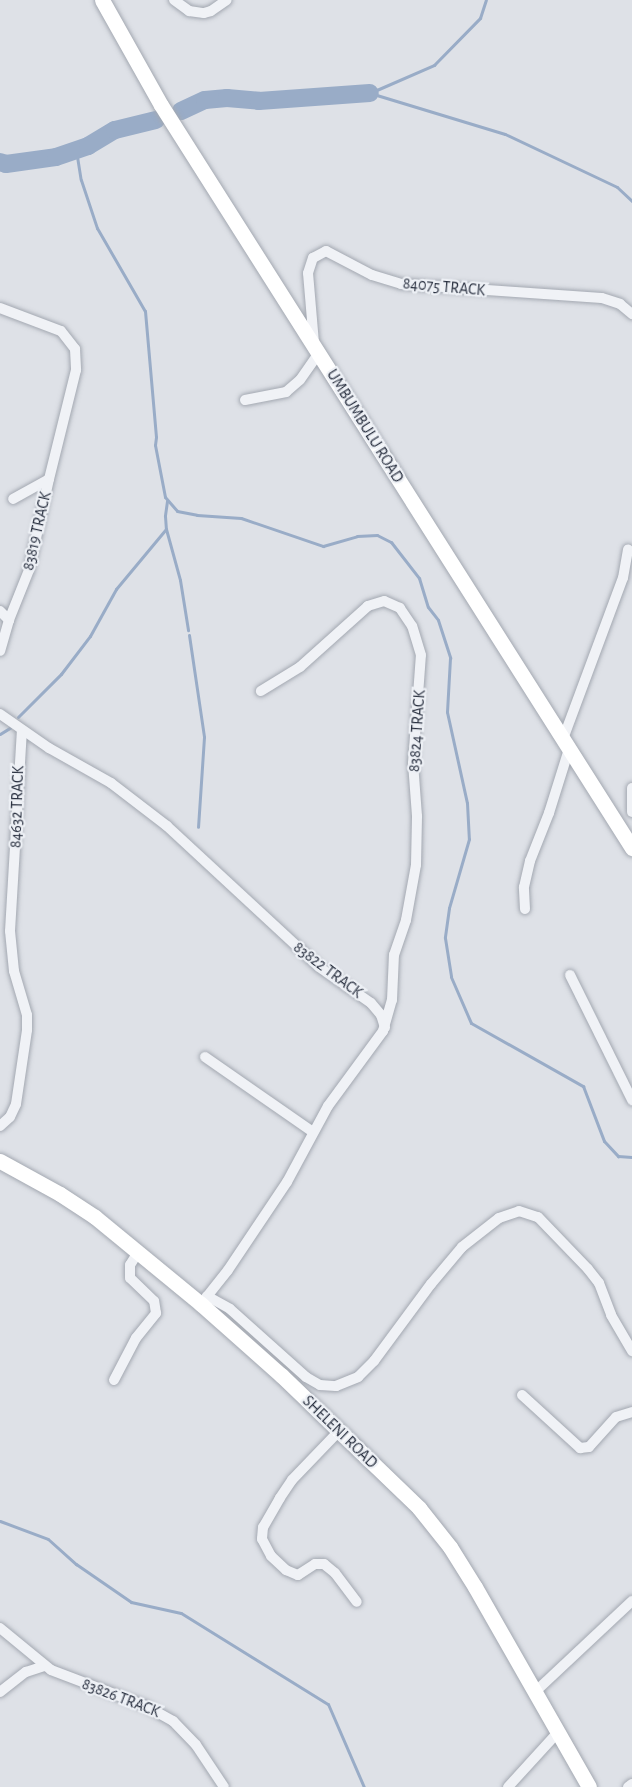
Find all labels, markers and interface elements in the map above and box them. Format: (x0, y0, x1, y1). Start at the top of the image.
street label: 84075 TRACK (402, 274, 486, 300)
street label: UMBUMBULU ROAD (322, 366, 408, 486)
street label: 83819 TRACK (19, 490, 55, 572)
street label: 83824 TRACK (405, 689, 429, 773)
street label: 84632 TRACK (6, 766, 28, 848)
street label: 83822 TRACK (290, 938, 366, 1002)
street label: SHELENI ROAD (299, 1392, 381, 1472)
street label: 83826 TRACK (79, 1674, 163, 1722)

